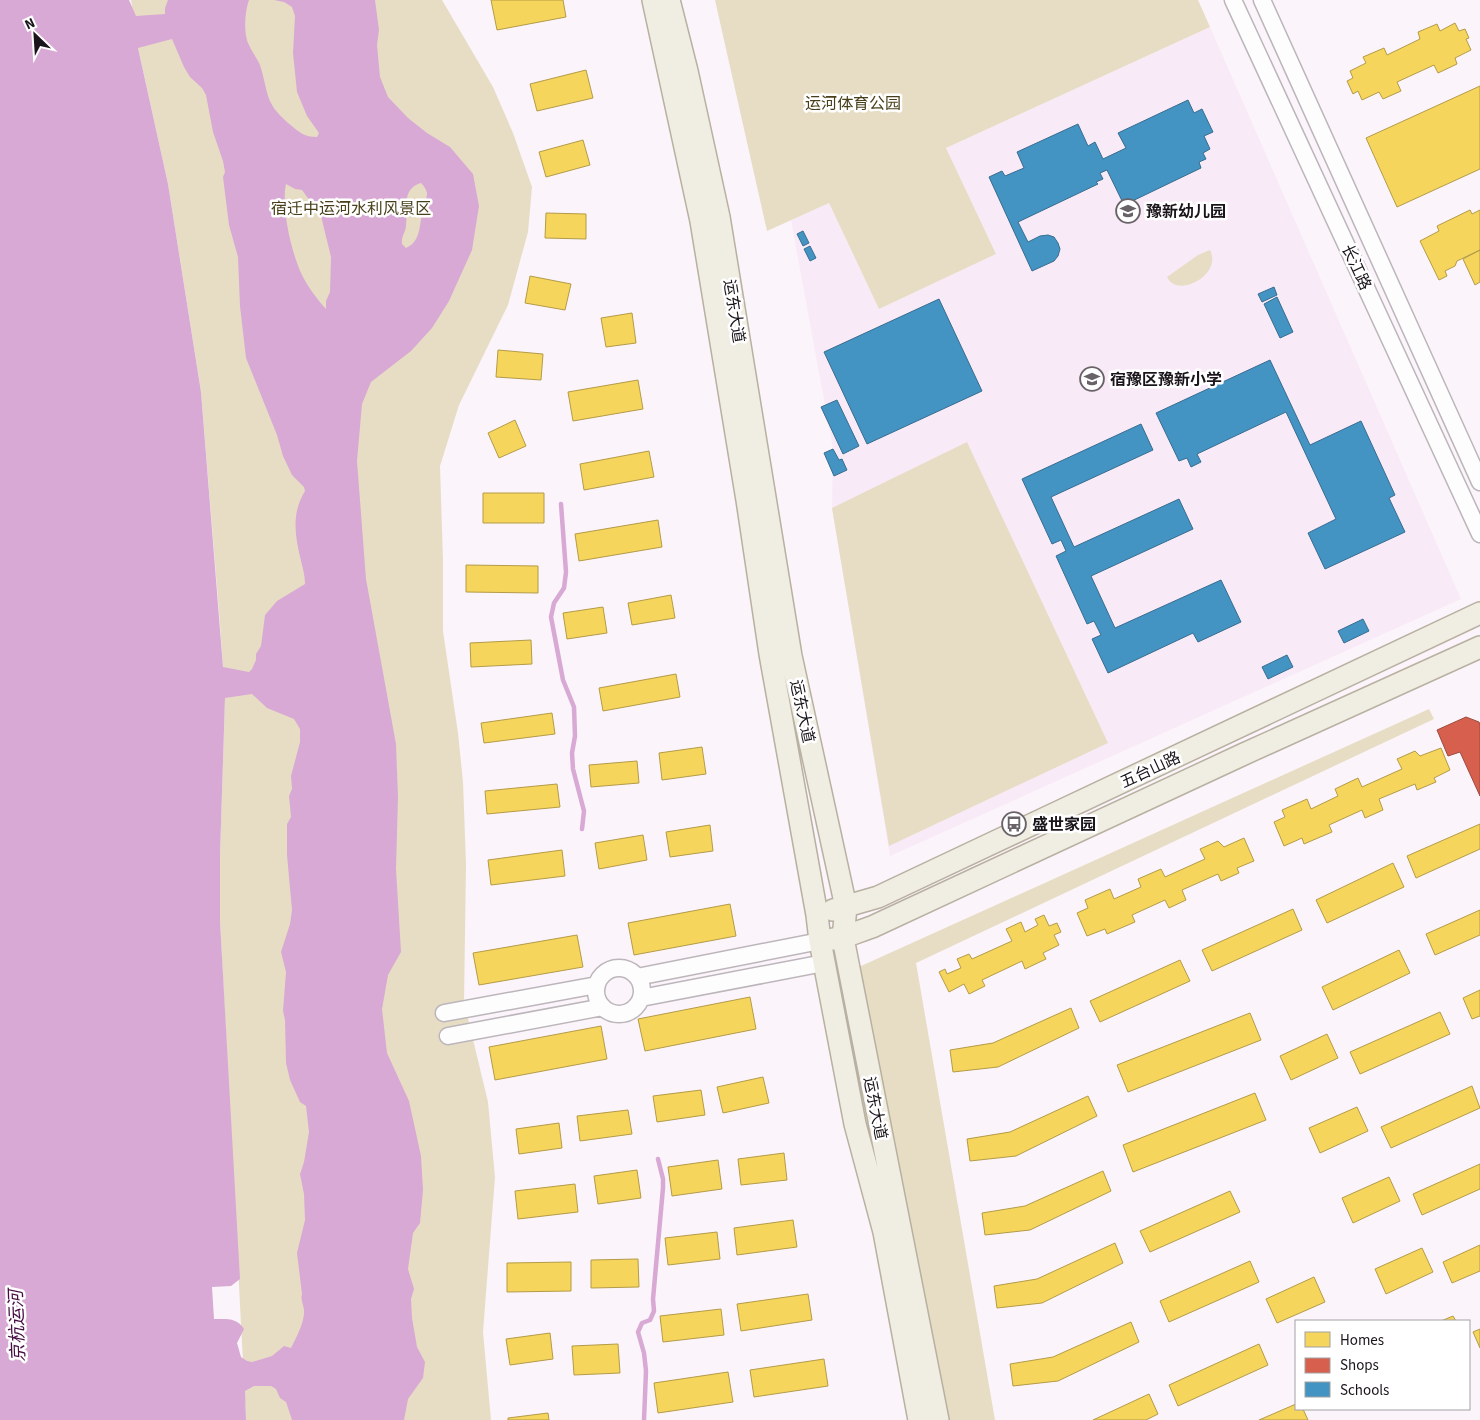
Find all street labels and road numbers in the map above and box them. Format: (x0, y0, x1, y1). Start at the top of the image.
street label: 长江路 (1336, 241, 1376, 294)
street label: 运东大道 (718, 278, 750, 344)
street label: 运东大道 (785, 678, 819, 745)
street label: 五台山路 (1117, 746, 1184, 793)
street label: 运东大道 (858, 1075, 892, 1142)

